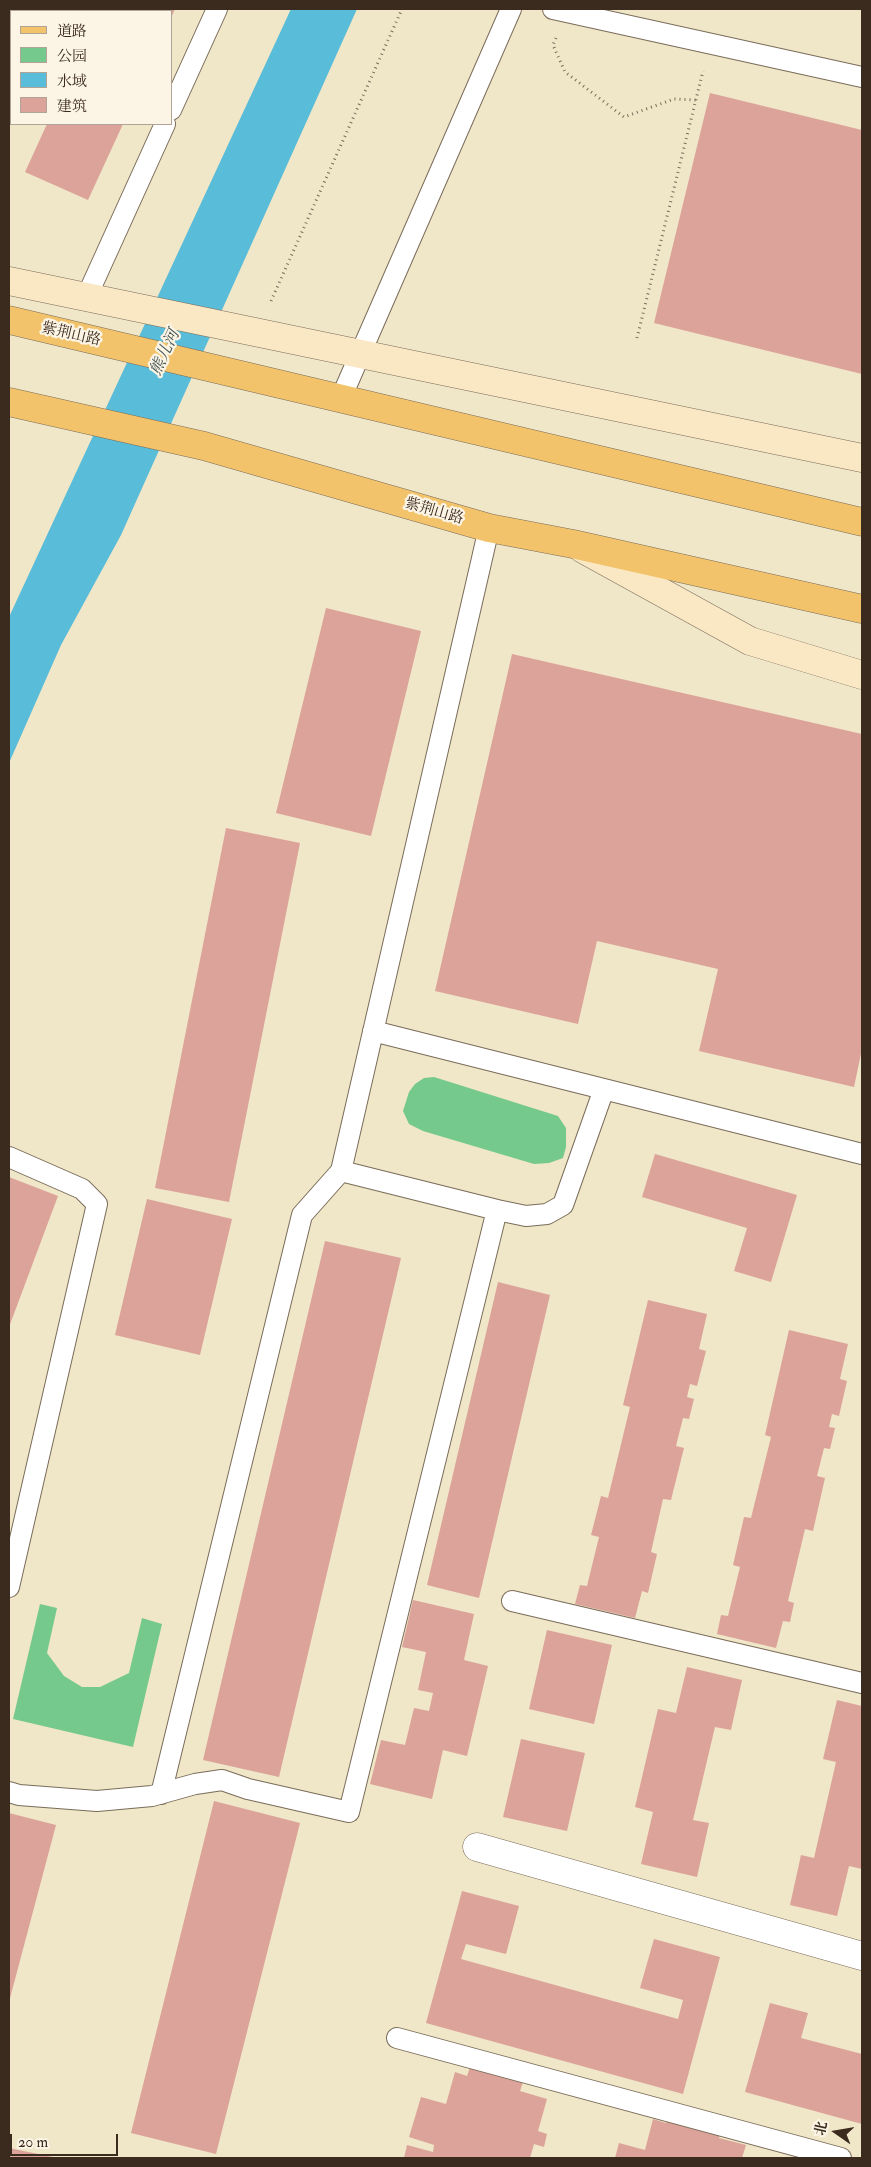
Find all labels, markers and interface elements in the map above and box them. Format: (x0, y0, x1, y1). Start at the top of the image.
legend (10, 10, 172, 125)
text: 道路 (57, 22, 87, 41)
text: 公园 (57, 47, 87, 66)
text: 水域 (57, 72, 87, 91)
text: 建筑 (57, 97, 87, 116)
street label: 紫荆山路 (40, 319, 102, 351)
water label: 熊儿河 (147, 327, 185, 379)
street label: 紫荆山路 (403, 495, 465, 529)
north arrow (811, 2107, 861, 2157)
text: 北 (811, 2120, 831, 2137)
scale bar (12, 2124, 120, 2156)
text: 20 m (18, 2133, 48, 2152)

